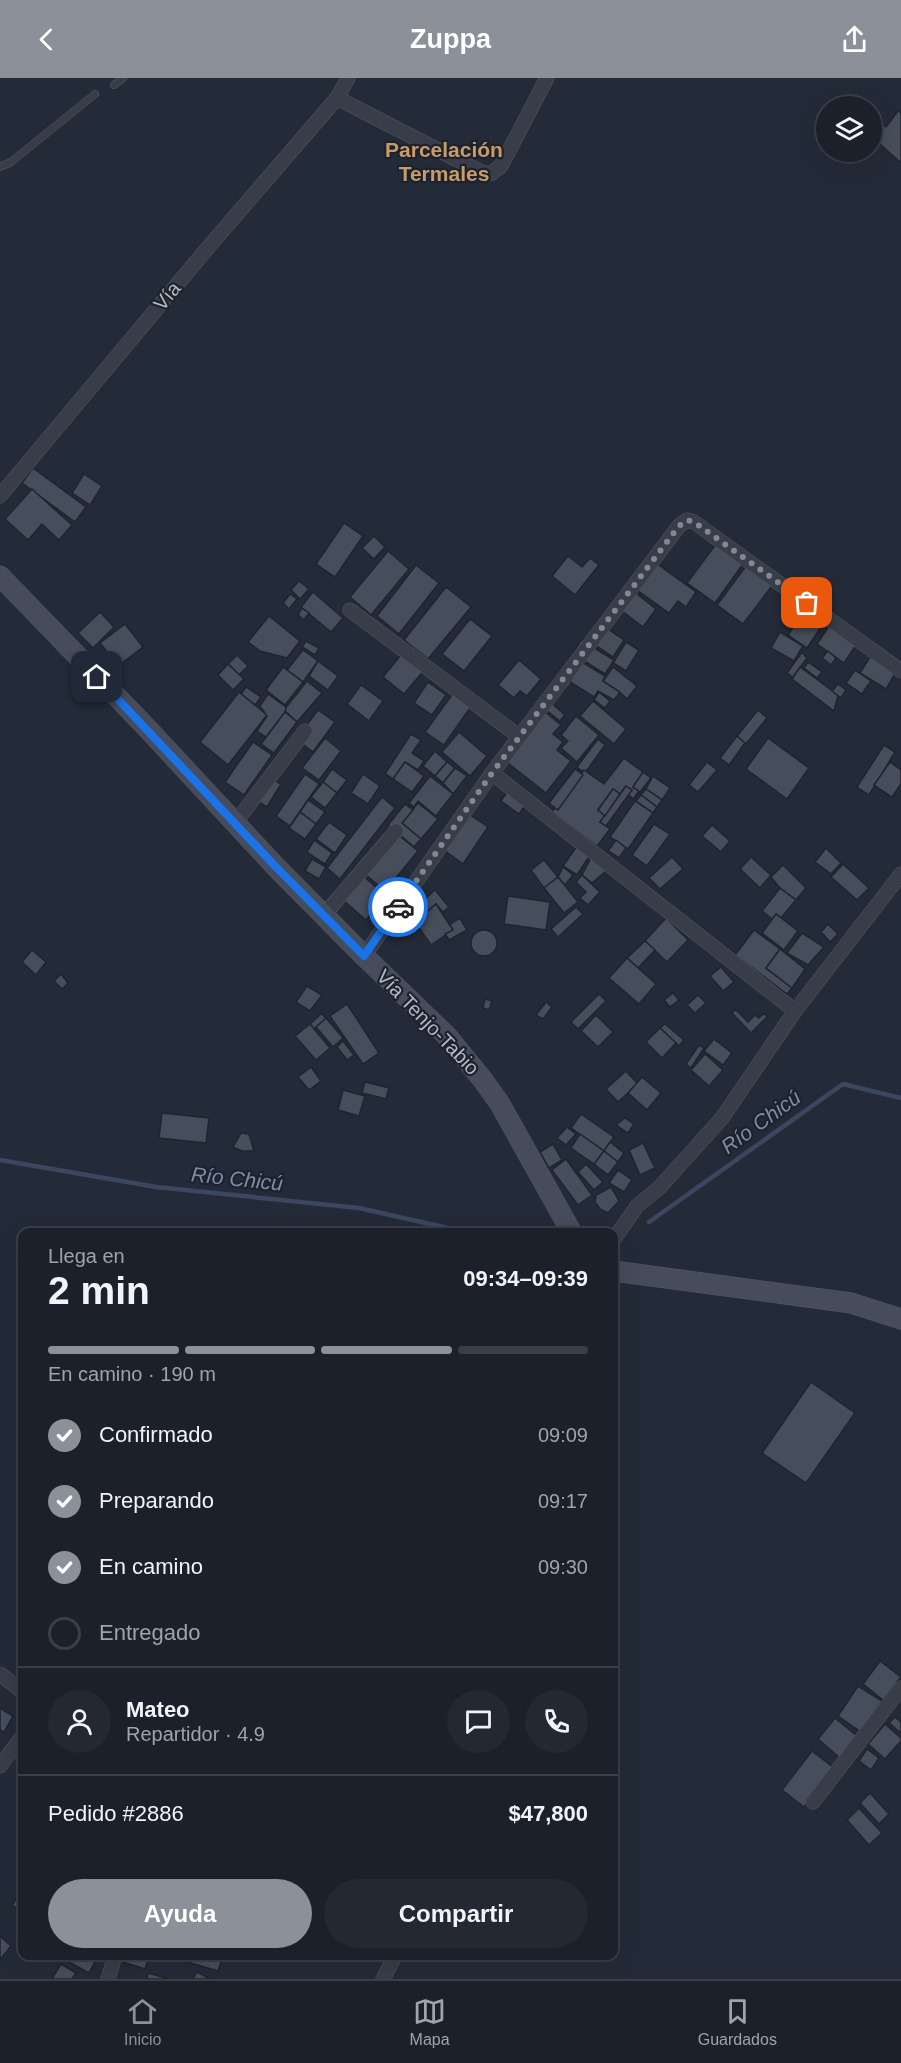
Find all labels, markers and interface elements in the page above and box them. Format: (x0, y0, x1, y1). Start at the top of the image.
icon: back (30, 23, 63, 56)
icon: share (838, 23, 871, 56)
text: Zuppa (410, 24, 491, 54)
map controls (816, 96, 882, 162)
button: layers (816, 96, 882, 162)
district label: Parcelación Termales (385, 138, 503, 185)
street label: Vía (149, 277, 186, 315)
pin (781, 577, 832, 628)
icon: bag (790, 586, 823, 619)
pin (71, 651, 122, 702)
icon: home (80, 660, 113, 693)
courier (368, 877, 428, 937)
icon: car (382, 891, 415, 924)
street label: Vía Tenjo-Tabio (372, 965, 484, 1079)
water label: Río Chicú (717, 1085, 805, 1158)
water label: Río Chicú (190, 1162, 284, 1195)
text: Llega en (48, 1245, 125, 1267)
text: 09:34–09:39 (463, 1266, 588, 1291)
text: 2 min (48, 1269, 150, 1312)
text: En camino · 190 m (48, 1363, 216, 1385)
icon: check (48, 1419, 81, 1452)
text: Confirmado (99, 1422, 213, 1447)
text: 09:09 (538, 1424, 588, 1446)
icon: check (48, 1485, 81, 1518)
text: Preparando (99, 1488, 214, 1513)
text: 09:17 (538, 1490, 588, 1512)
icon: check (48, 1551, 81, 1584)
text: En camino (99, 1554, 203, 1579)
text: 09:30 (538, 1556, 588, 1578)
text: Entregado (99, 1620, 201, 1645)
button: person (48, 1690, 111, 1753)
button: chat (447, 1690, 510, 1753)
button: phone (525, 1690, 588, 1753)
text: Mateo (126, 1697, 190, 1722)
text: Repartidor · 4.9 (126, 1723, 265, 1745)
text: Pedido #2886 (48, 1801, 184, 1826)
text: $47,800 (508, 1801, 588, 1826)
button: Ayuda (48, 1879, 312, 1948)
button: Compartir (324, 1879, 588, 1948)
tab: Inicio (124, 1995, 161, 2049)
tab: Mapa (410, 1995, 450, 2049)
tab: Guardados (698, 1995, 777, 2049)

